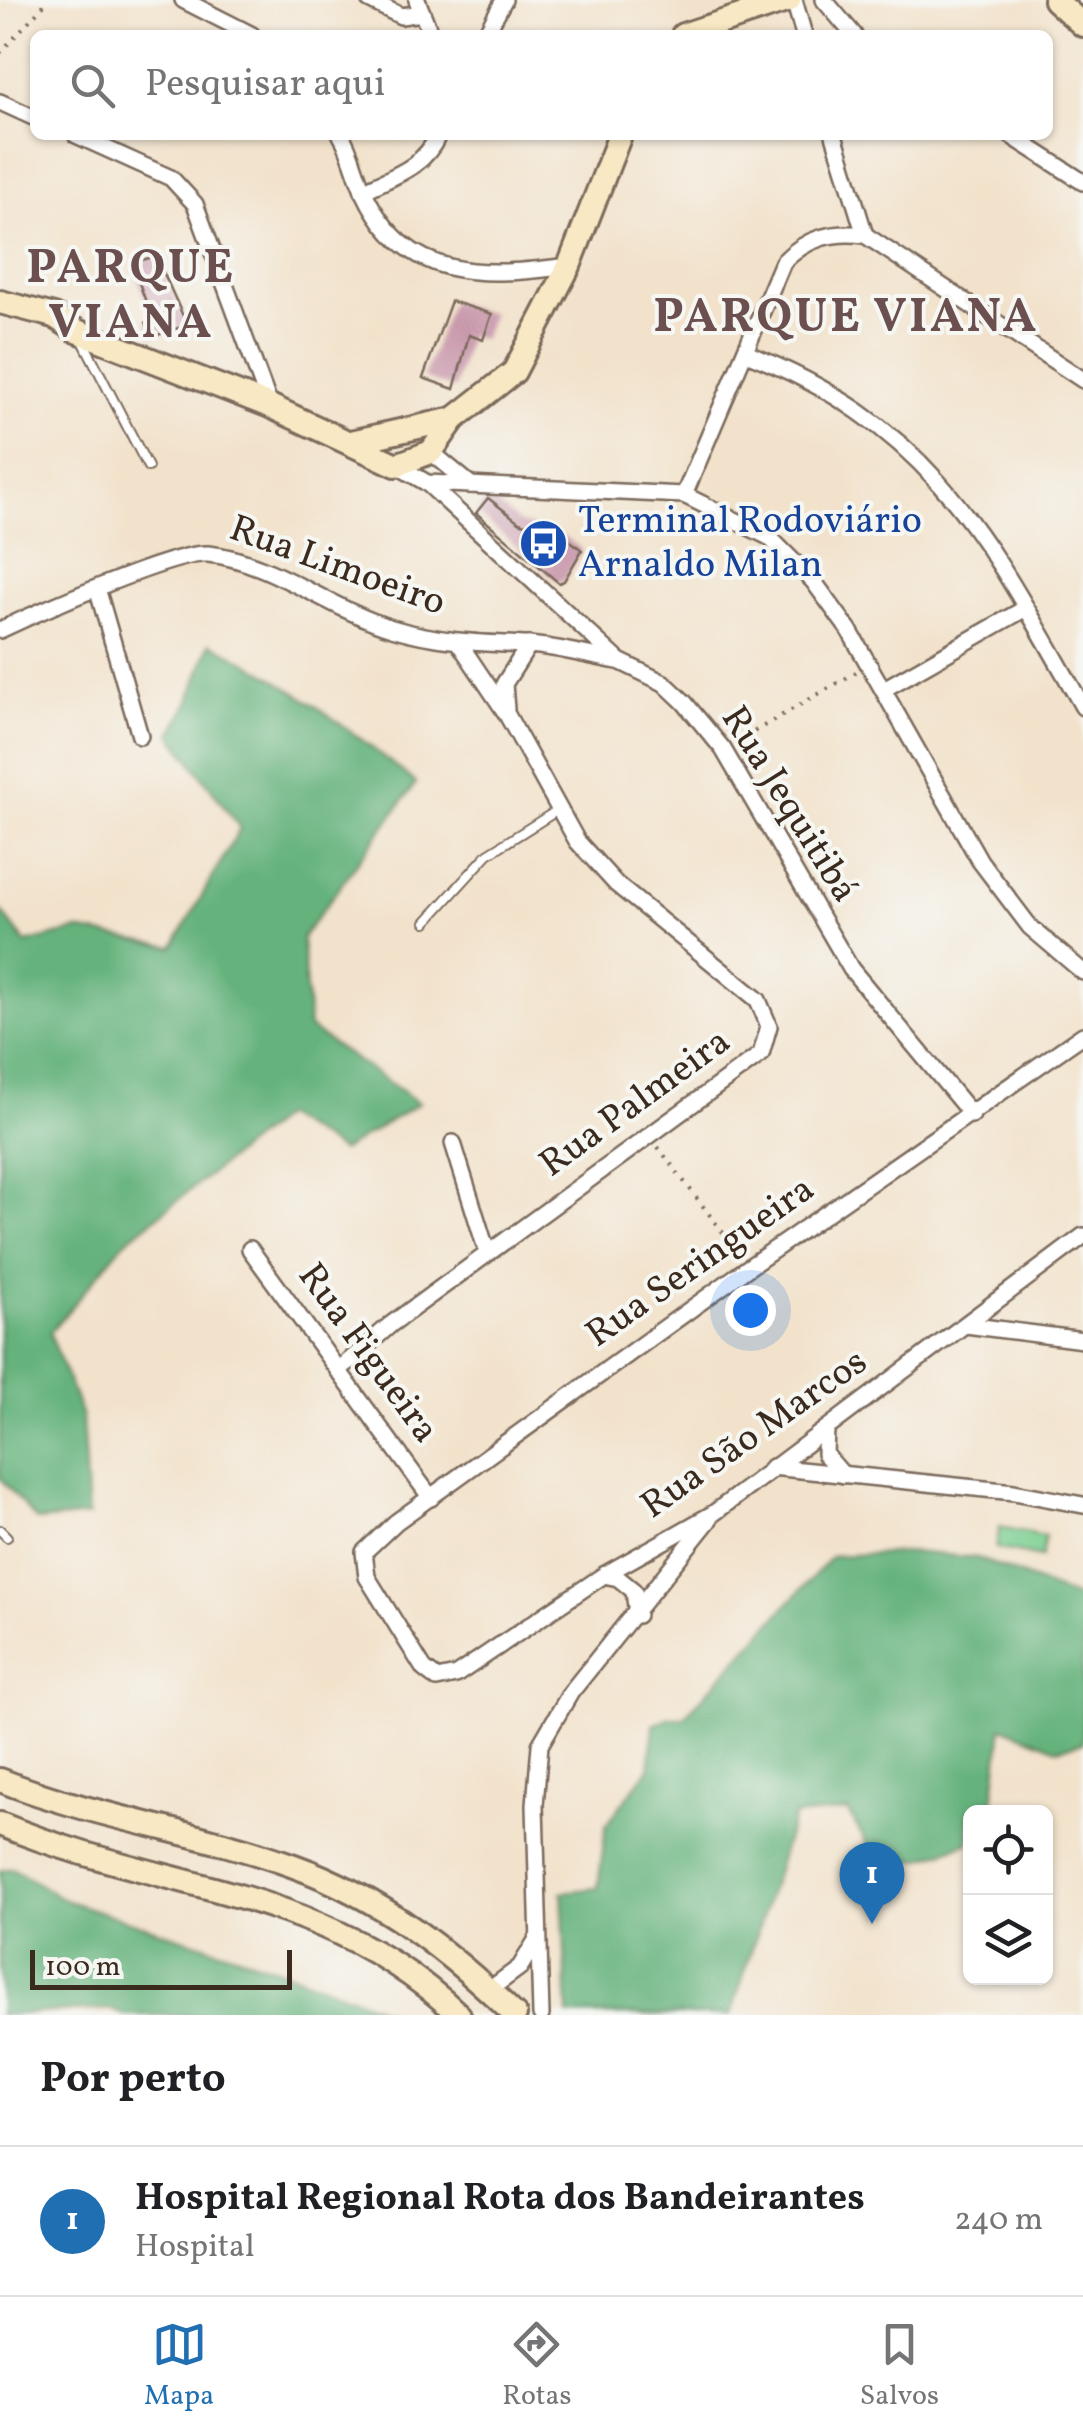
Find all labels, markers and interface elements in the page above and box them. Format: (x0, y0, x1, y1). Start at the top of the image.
search box (30, 30, 1053, 140)
icon: search (65, 58, 120, 113)
text: Pesquisar aqui (145, 59, 385, 112)
district label: PARQUE VIANA (26, 236, 236, 358)
district label: PARQUE VIANA (653, 285, 1039, 352)
place label: Terminal Rodoviário Arnaldo Milan (578, 496, 922, 593)
street label: Rua Limoeiro (222, 503, 452, 631)
bus stop icon: Terminal Rodoviário Arnaldo Milan (517, 518, 569, 570)
street label: Rua Jequitibá (707, 697, 869, 913)
street label: Rua Palmeira (530, 1017, 742, 1191)
street label: Rua Seringueira (576, 1164, 826, 1362)
street label: Rua Figueira (284, 1253, 450, 1455)
your location (725, 1285, 776, 1336)
street label: Rua São Marcos (631, 1337, 879, 1533)
map controls (963, 1805, 1053, 1985)
button: locate (963, 1805, 1053, 1895)
pin: 1 (840, 1842, 904, 1924)
button: layers (963, 1895, 1053, 1985)
scale bar (30, 1945, 292, 1990)
text: 100 m (45, 1948, 120, 1987)
text: Por perto (40, 2051, 226, 2110)
text: Hospital Regional Rota dos Bandeirantes (135, 2173, 865, 2226)
text: 1 (66, 2199, 79, 2243)
text: 240 m (954, 2199, 1043, 2243)
text: Hospital (135, 2226, 255, 2270)
tab: Mapa (144, 2317, 214, 2416)
tab: Rotas (502, 2317, 572, 2416)
tab: Salvos (860, 2317, 939, 2416)

